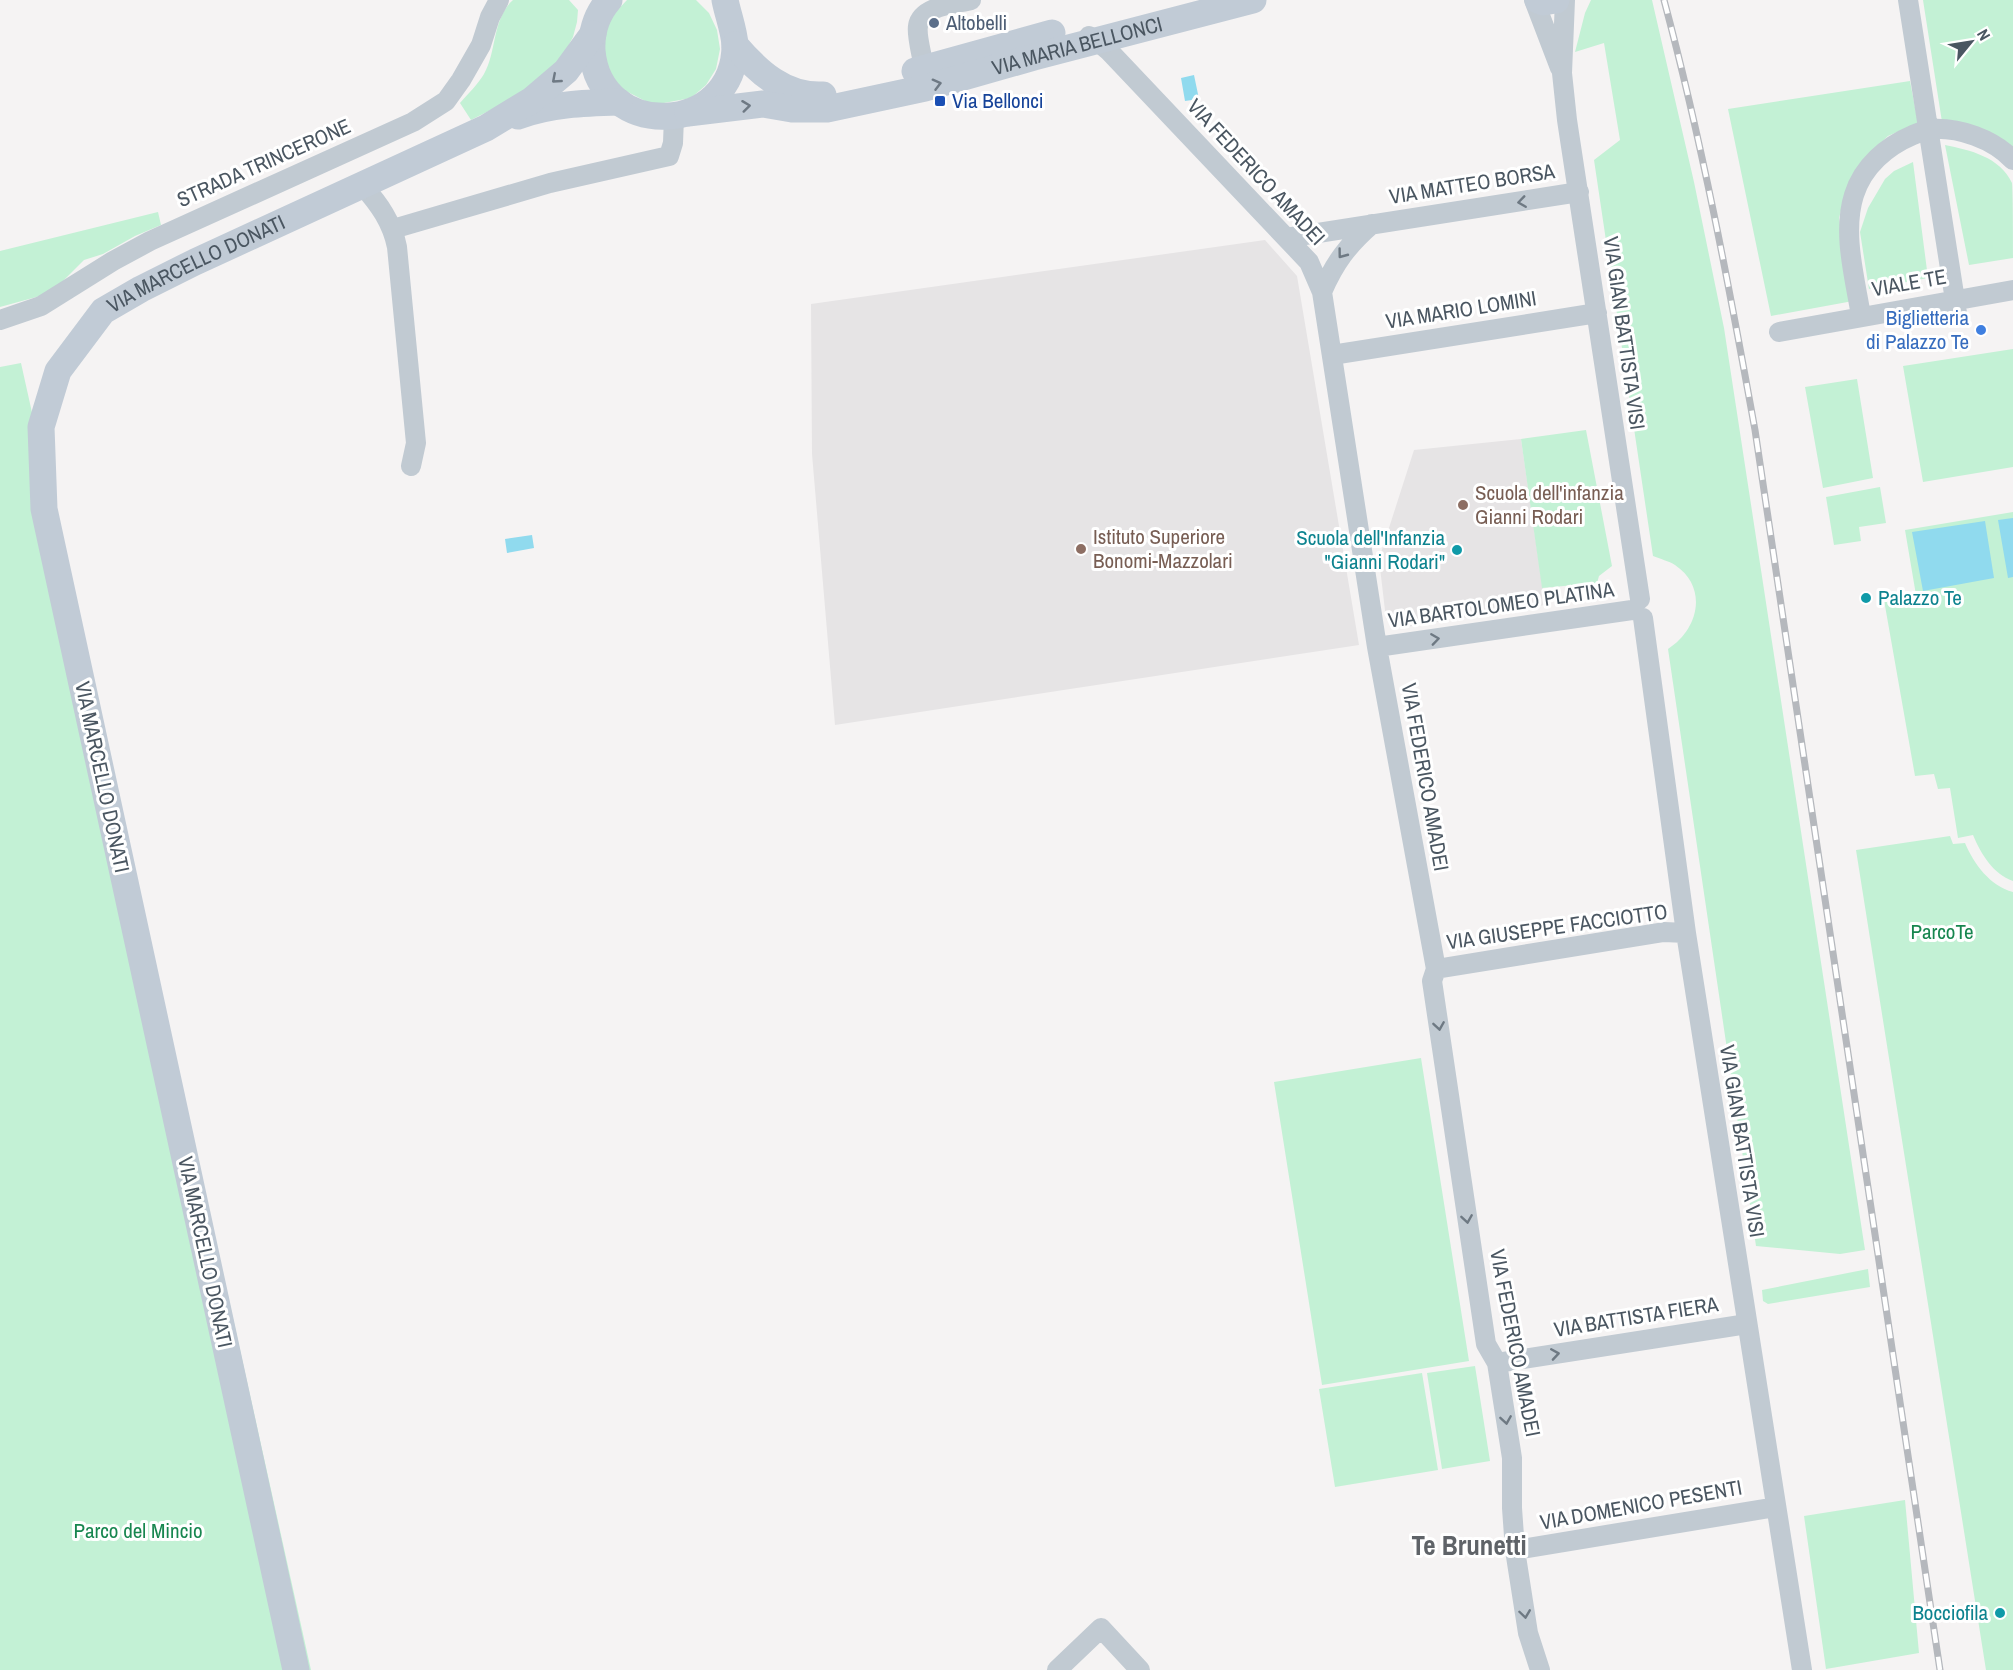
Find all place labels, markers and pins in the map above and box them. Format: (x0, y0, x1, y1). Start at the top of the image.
place label: Altobelli (945, 8, 1007, 37)
marker: Altobelli (927, 16, 941, 30)
place label: Via Bellonci (952, 86, 1044, 115)
marker: Via Bellonci (933, 94, 947, 108)
place label: Biglietteria di Palazzo Te (1866, 303, 1969, 356)
marker: Biglietteria di Palazzo Te (1974, 323, 1988, 337)
place label: Scuola dell'infanzia Gianni Rodari (1475, 478, 1624, 531)
marker: Scuola dell'infanzia Gianni Rodari (1456, 498, 1470, 512)
place label: Istituto Superiore Bonomi-Mazzolari (1093, 522, 1233, 575)
place label: Scuola dell'Infanzia "Gianni Rodari" (1296, 523, 1445, 576)
marker: Istituto Superiore Bonomi-Mazzolari (1074, 542, 1088, 556)
marker: Scuola dell'Infanzia "Gianni Rodari" (1450, 543, 1464, 557)
place label: Palazzo Te (1878, 583, 1962, 612)
marker: Palazzo Te (1859, 591, 1873, 605)
place label: Bocciofila (1912, 1598, 1988, 1627)
marker: Bocciofila (1993, 1606, 2007, 1620)

